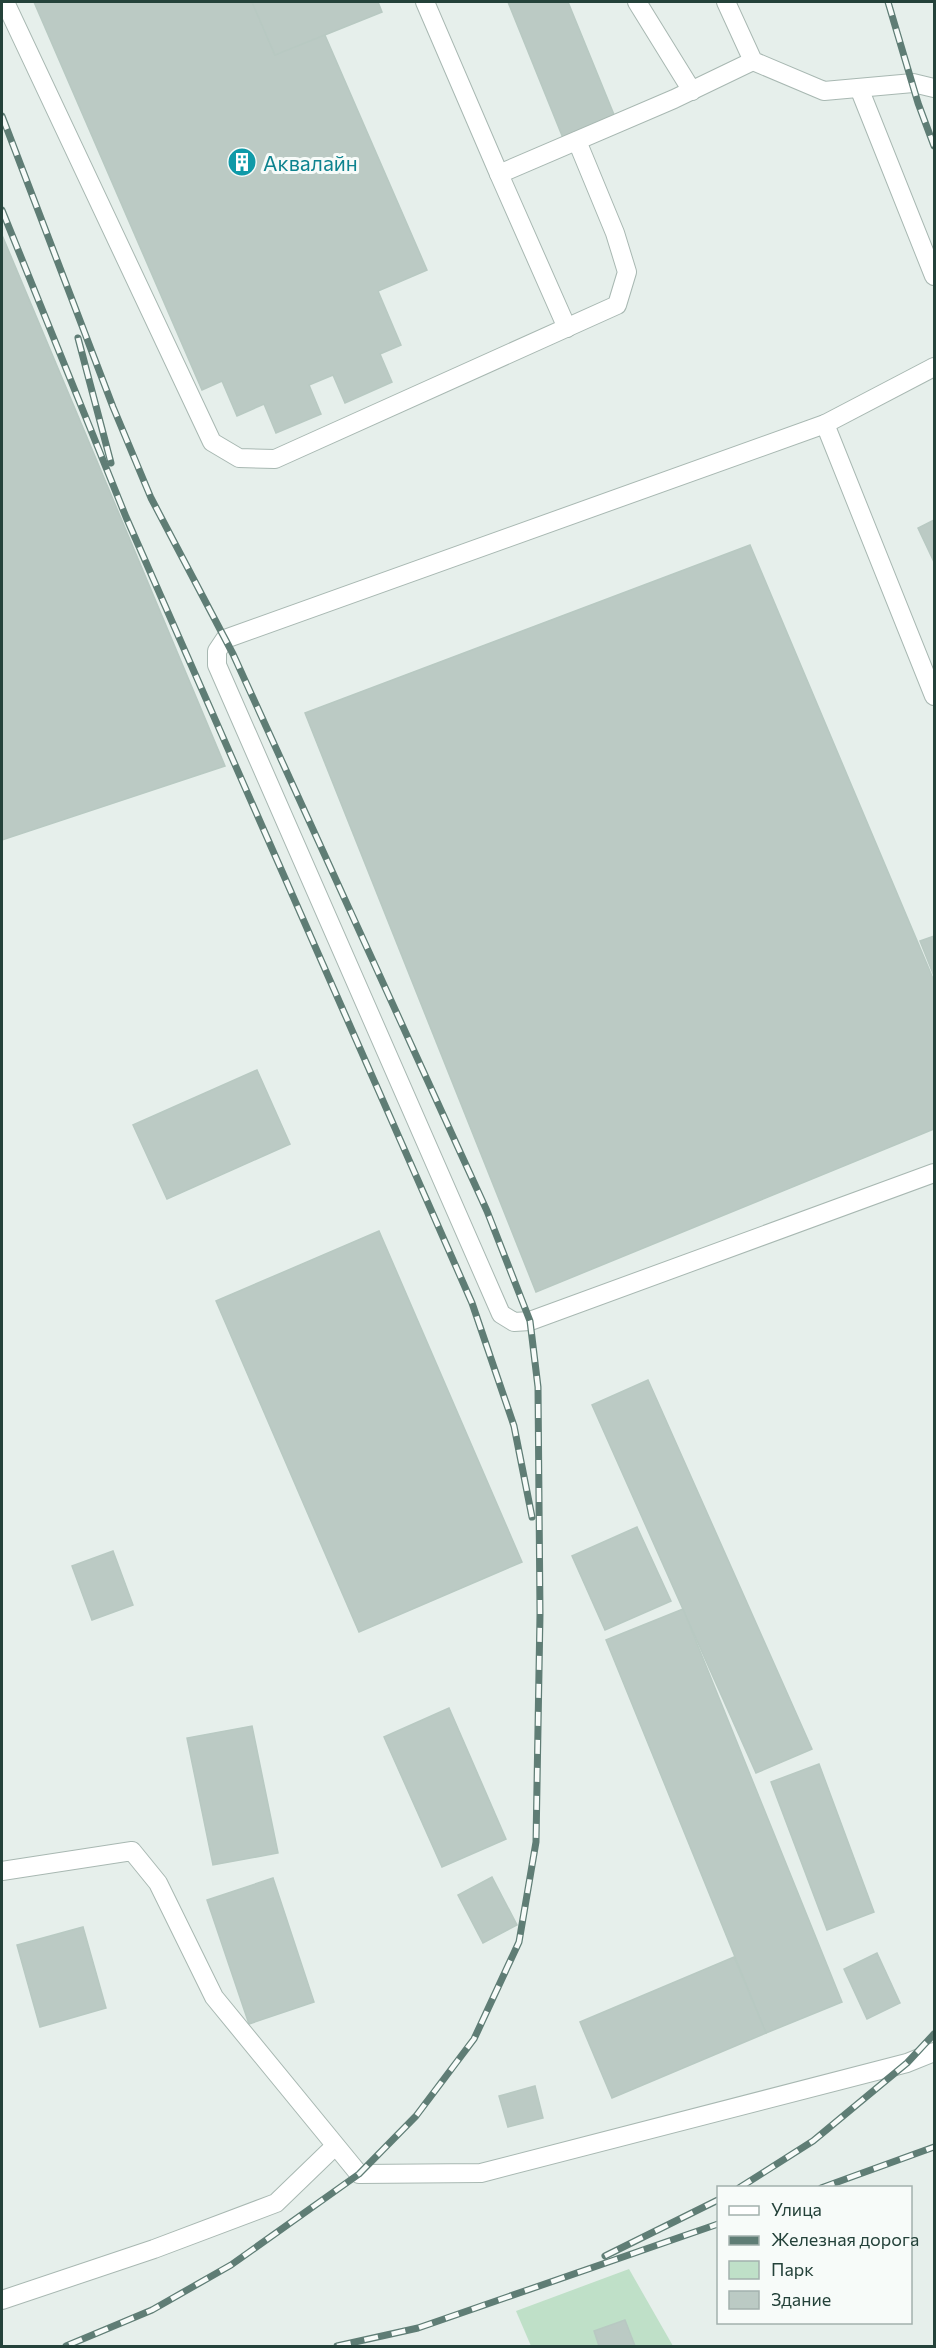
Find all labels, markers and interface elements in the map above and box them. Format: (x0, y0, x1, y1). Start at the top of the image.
building icon: Аквалайн (226, 146, 258, 178)
place label: Аквалайн (263, 150, 358, 175)
legend (717, 2186, 912, 2324)
text: Улица (771, 2198, 822, 2220)
text: Железная дорога (771, 2228, 919, 2250)
text: Парк (771, 2258, 814, 2280)
text: Здание (771, 2288, 831, 2310)

